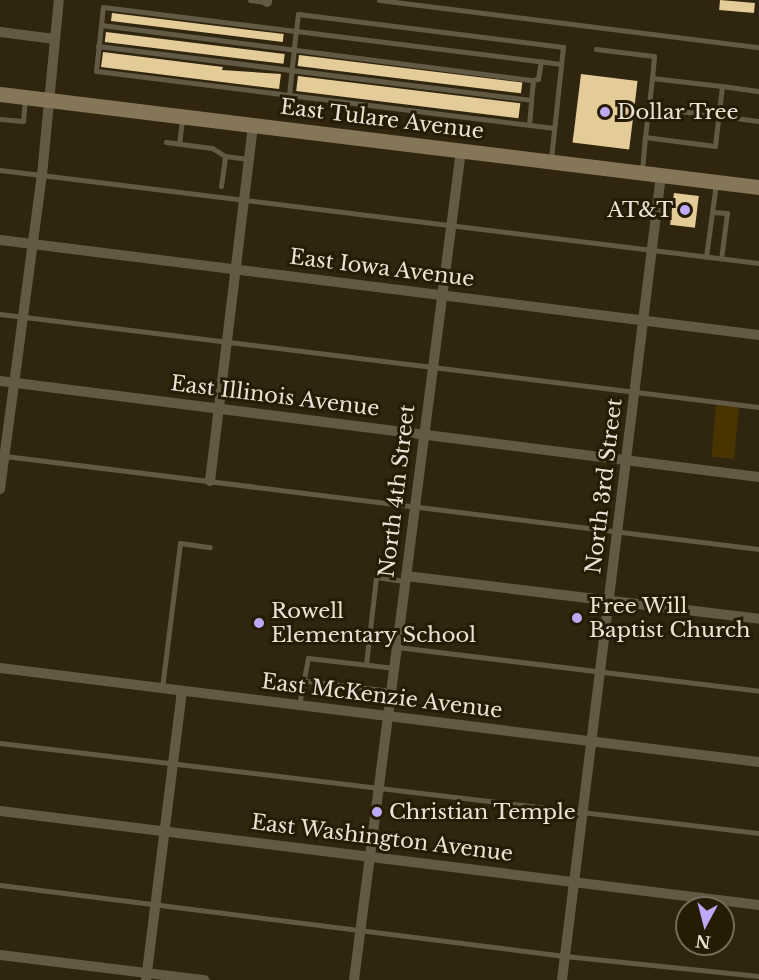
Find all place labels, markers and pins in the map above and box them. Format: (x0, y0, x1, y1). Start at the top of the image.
place label: Dollar Tree (617, 99, 740, 125)
marker: Dollar Tree (598, 105, 612, 119)
place label: AT&T (607, 197, 673, 223)
marker: AT&T (678, 203, 692, 217)
place label: Free Will Baptist Church (589, 593, 750, 643)
place label: Rowell Elementary School (271, 598, 477, 648)
marker: Free Will Baptist Church (570, 611, 584, 625)
marker: Rowell Elementary School (252, 616, 266, 630)
place label: Christian Temple (389, 799, 577, 825)
marker: Christian Temple (370, 805, 384, 819)

